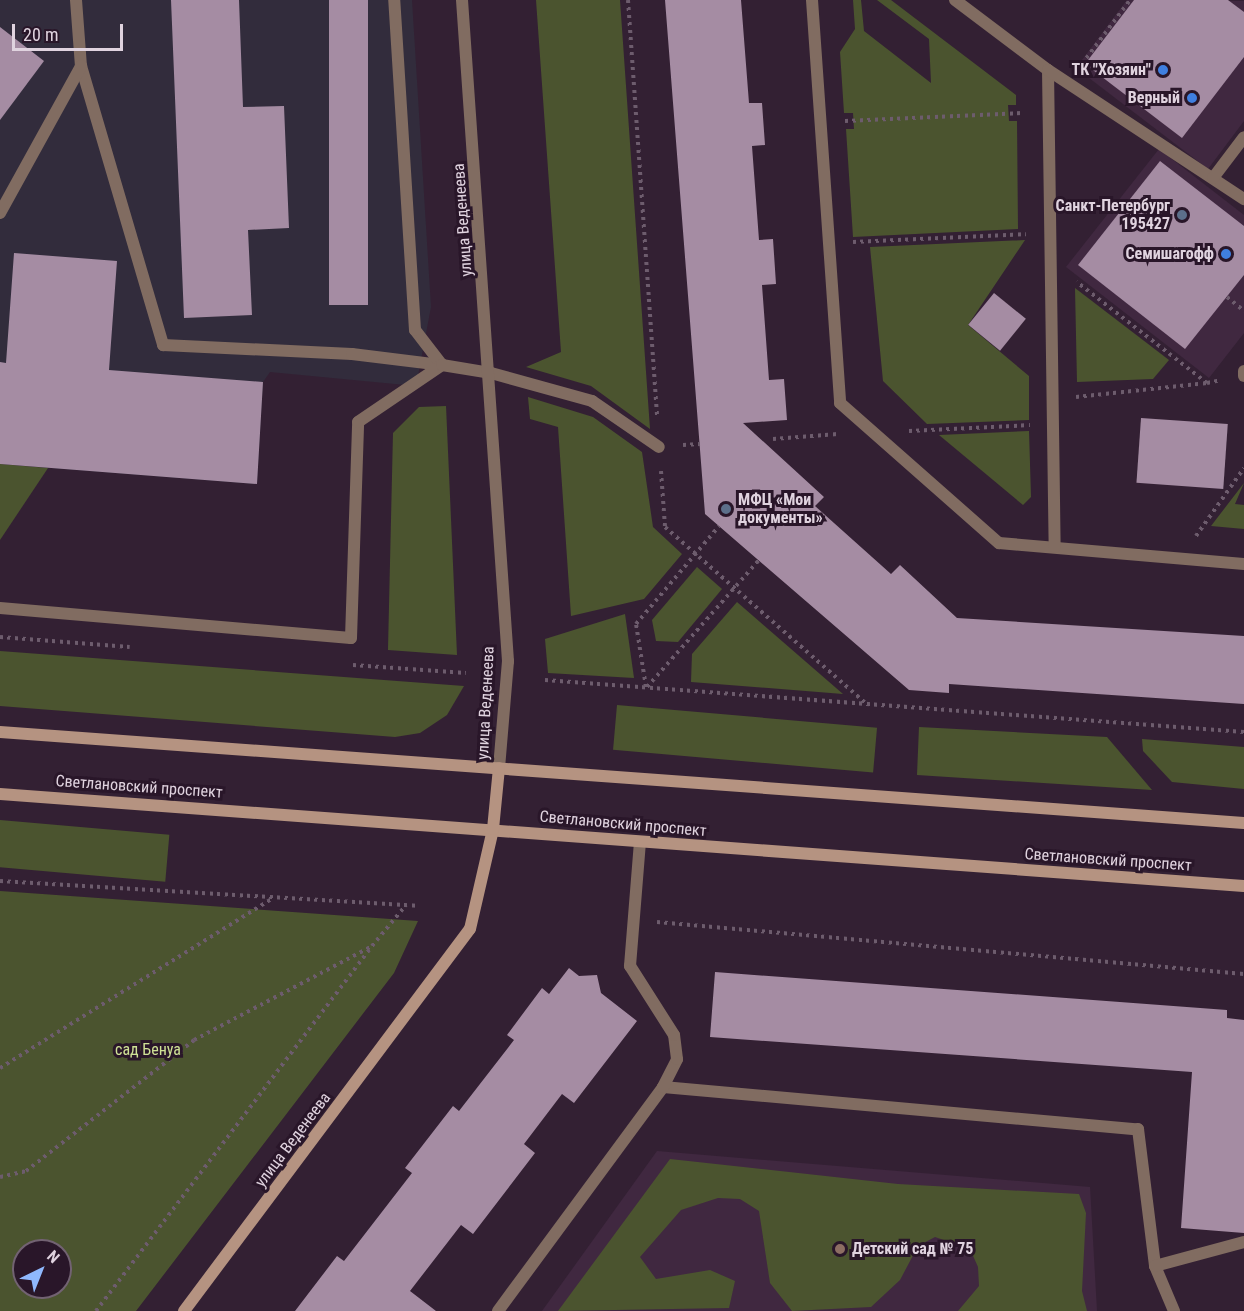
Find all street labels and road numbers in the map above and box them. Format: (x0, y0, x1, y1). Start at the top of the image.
street label: улица Веденеева (449, 163, 477, 277)
street label: улица Веденеева (473, 646, 499, 760)
street label: Светлановский проспект (55, 772, 223, 802)
street label: Светлановский проспект (539, 807, 707, 841)
street label: Светлановский проспект (1024, 845, 1192, 875)
street label: улица Веденеева (251, 1089, 335, 1191)

